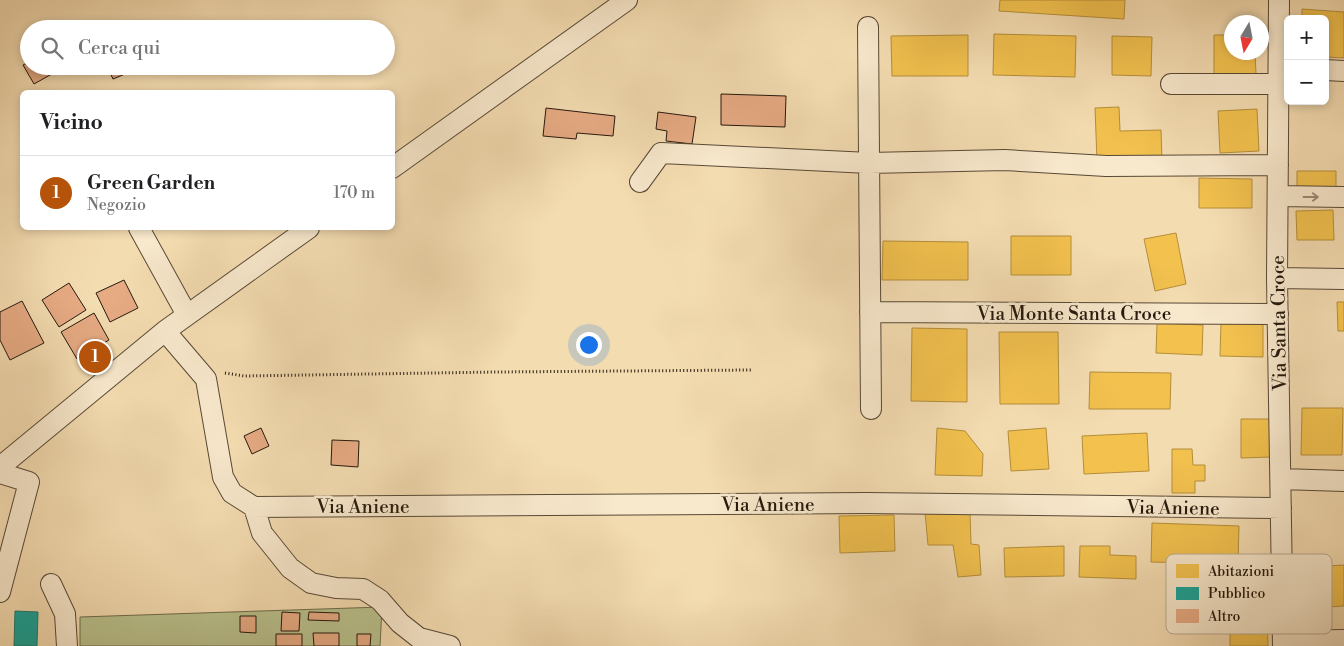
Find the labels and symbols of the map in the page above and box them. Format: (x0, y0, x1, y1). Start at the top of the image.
north arrow (1224, 15, 1269, 60)
one-way arrow (1303, 192, 1319, 201)
street label: Via Santa Croce (1266, 255, 1292, 392)
street label: Via Monte Santa Croce (976, 302, 1171, 326)
your location (576, 332, 602, 358)
pin: 1 (79, 338, 111, 376)
street label: Via Aniene (720, 493, 815, 517)
street label: Via Aniene (315, 495, 410, 519)
street label: Via Aniene (1125, 495, 1220, 521)
legend (1166, 554, 1332, 634)
text: Abitazioni (1207, 563, 1275, 581)
text: Pubblico (1208, 585, 1265, 603)
text: Altro (1207, 608, 1241, 626)

